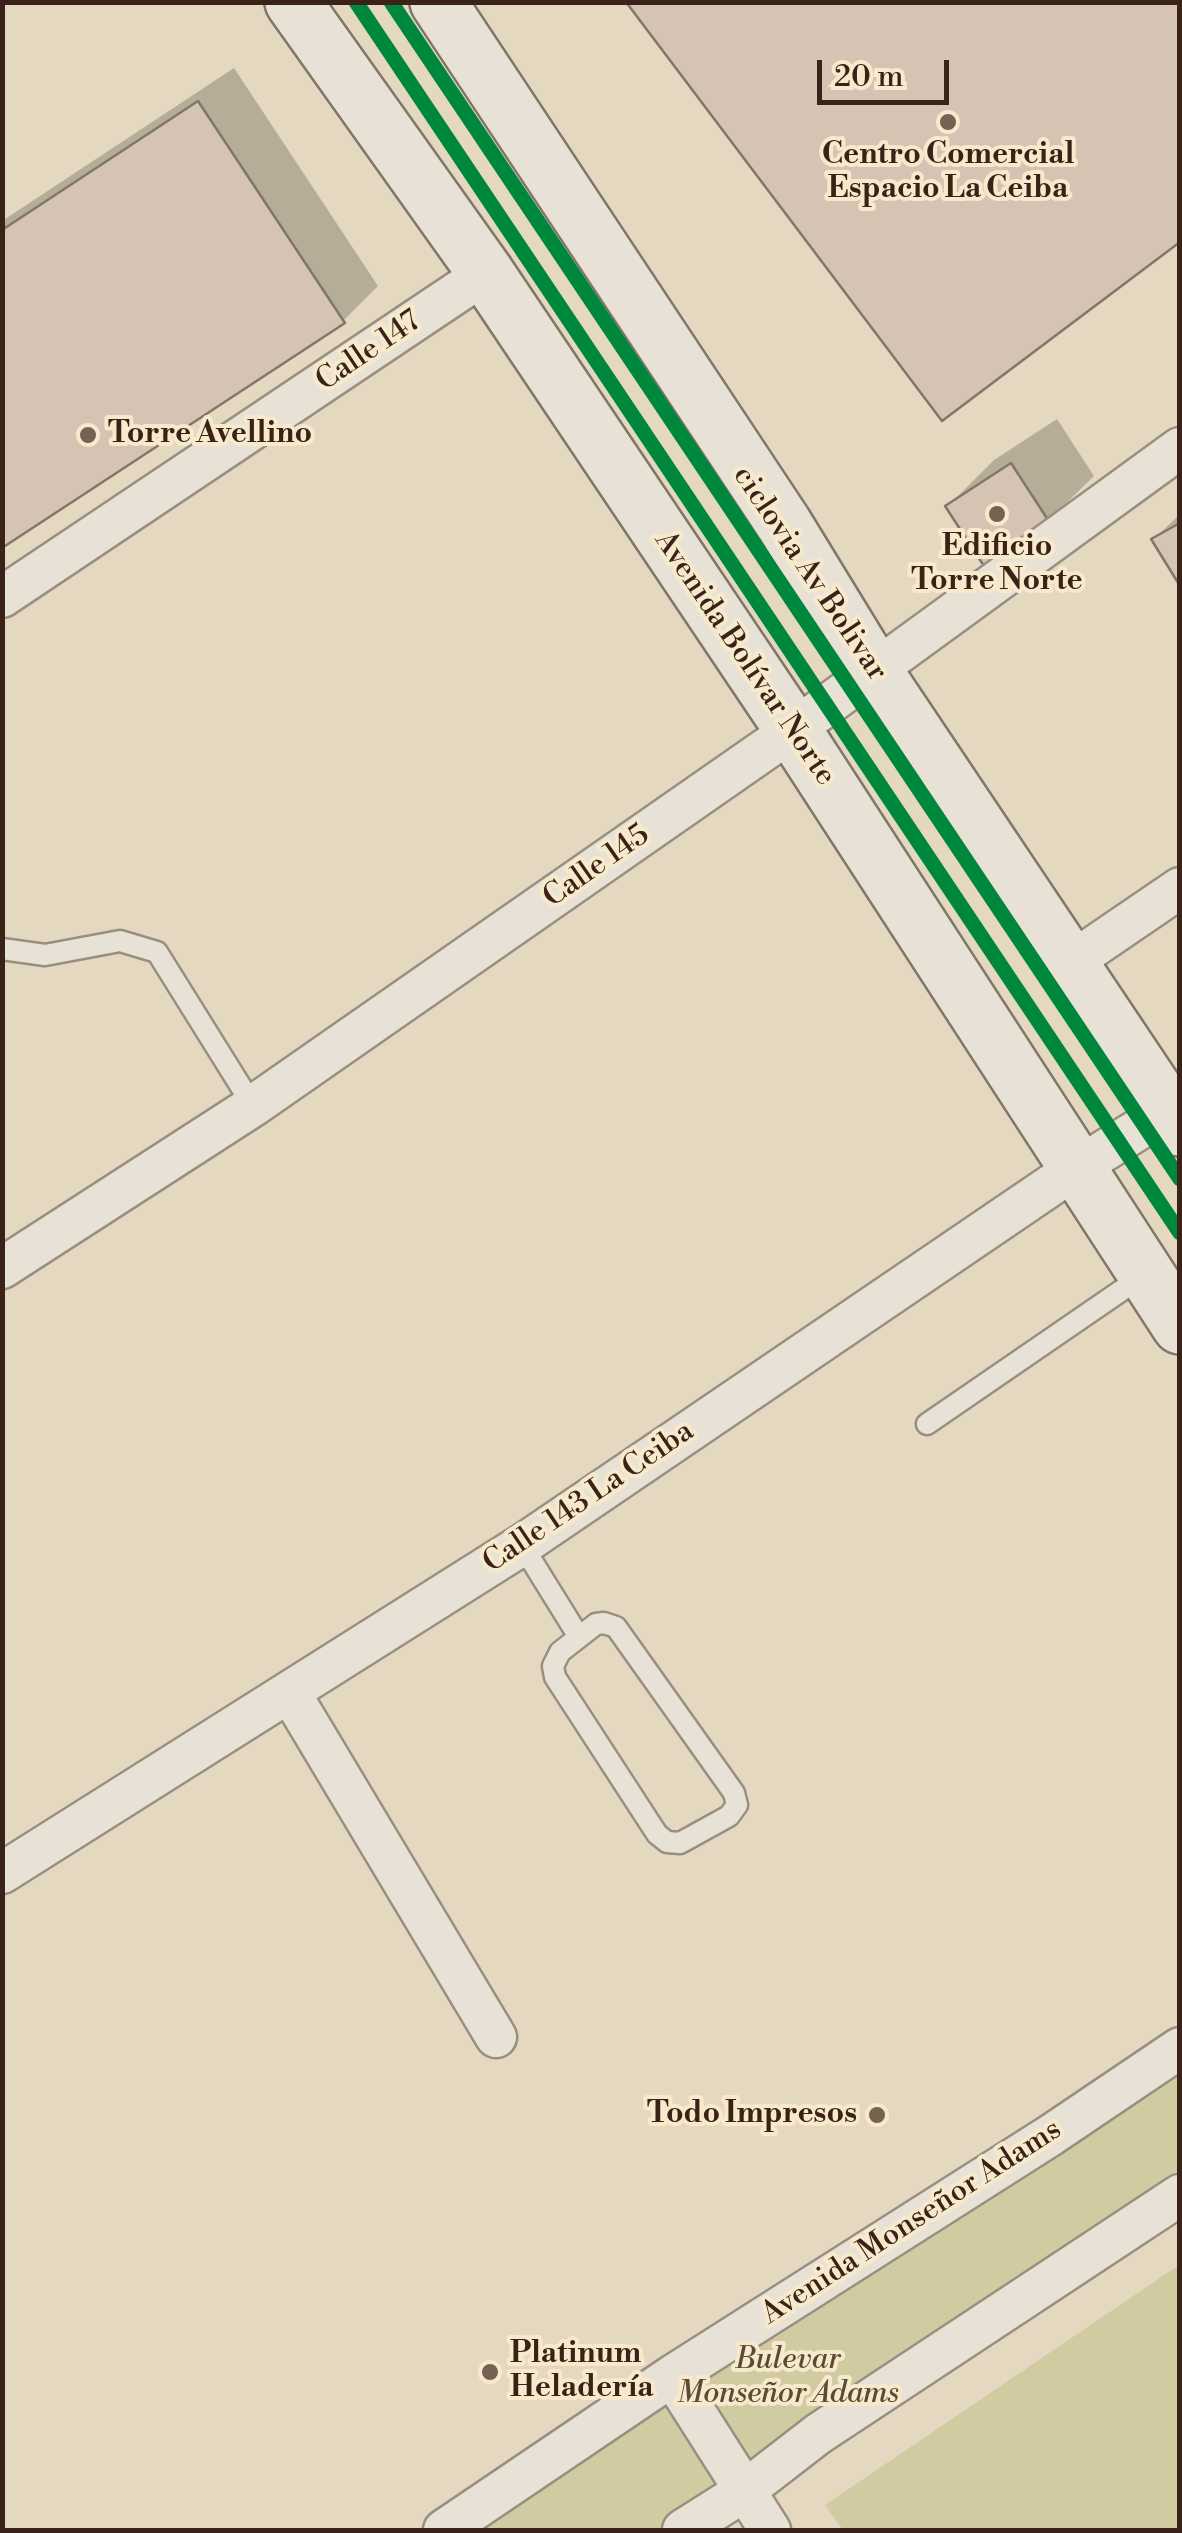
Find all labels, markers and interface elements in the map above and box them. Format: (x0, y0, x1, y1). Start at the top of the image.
scale bar (822, 40, 954, 102)
text: 20 m (834, 58, 903, 96)
marker: Centro Comercial Espacio La Ceiba (937, 111, 959, 133)
place label: Centro Comercial Espacio La Ceiba (822, 138, 1074, 208)
street label: Calle 147 (310, 304, 428, 400)
place label: Torre Avellino (108, 417, 312, 453)
marker: Torre Avellino (77, 424, 99, 446)
street label: ciclovia Av Bolivar (724, 460, 894, 688)
marker: Edificio Torre Norte (986, 503, 1008, 525)
street label: Avenida Bolívar Norte (645, 525, 843, 793)
place label: Edificio Torre Norte (911, 530, 1083, 600)
street label: Calle 145 (537, 818, 657, 916)
street label: Calle 143 La Ceiba (477, 1414, 701, 1582)
place label: Todo Impresos (647, 2097, 857, 2133)
marker: Todo Impresos (866, 2104, 888, 2126)
street label: Avenida Monseñor Adams (755, 2113, 1069, 2333)
place label: Platinum Heladería (510, 2337, 653, 2408)
park label: Bulevar Monseñor Adams (677, 2343, 899, 2414)
marker: Platinum Heladería (479, 2361, 501, 2383)

